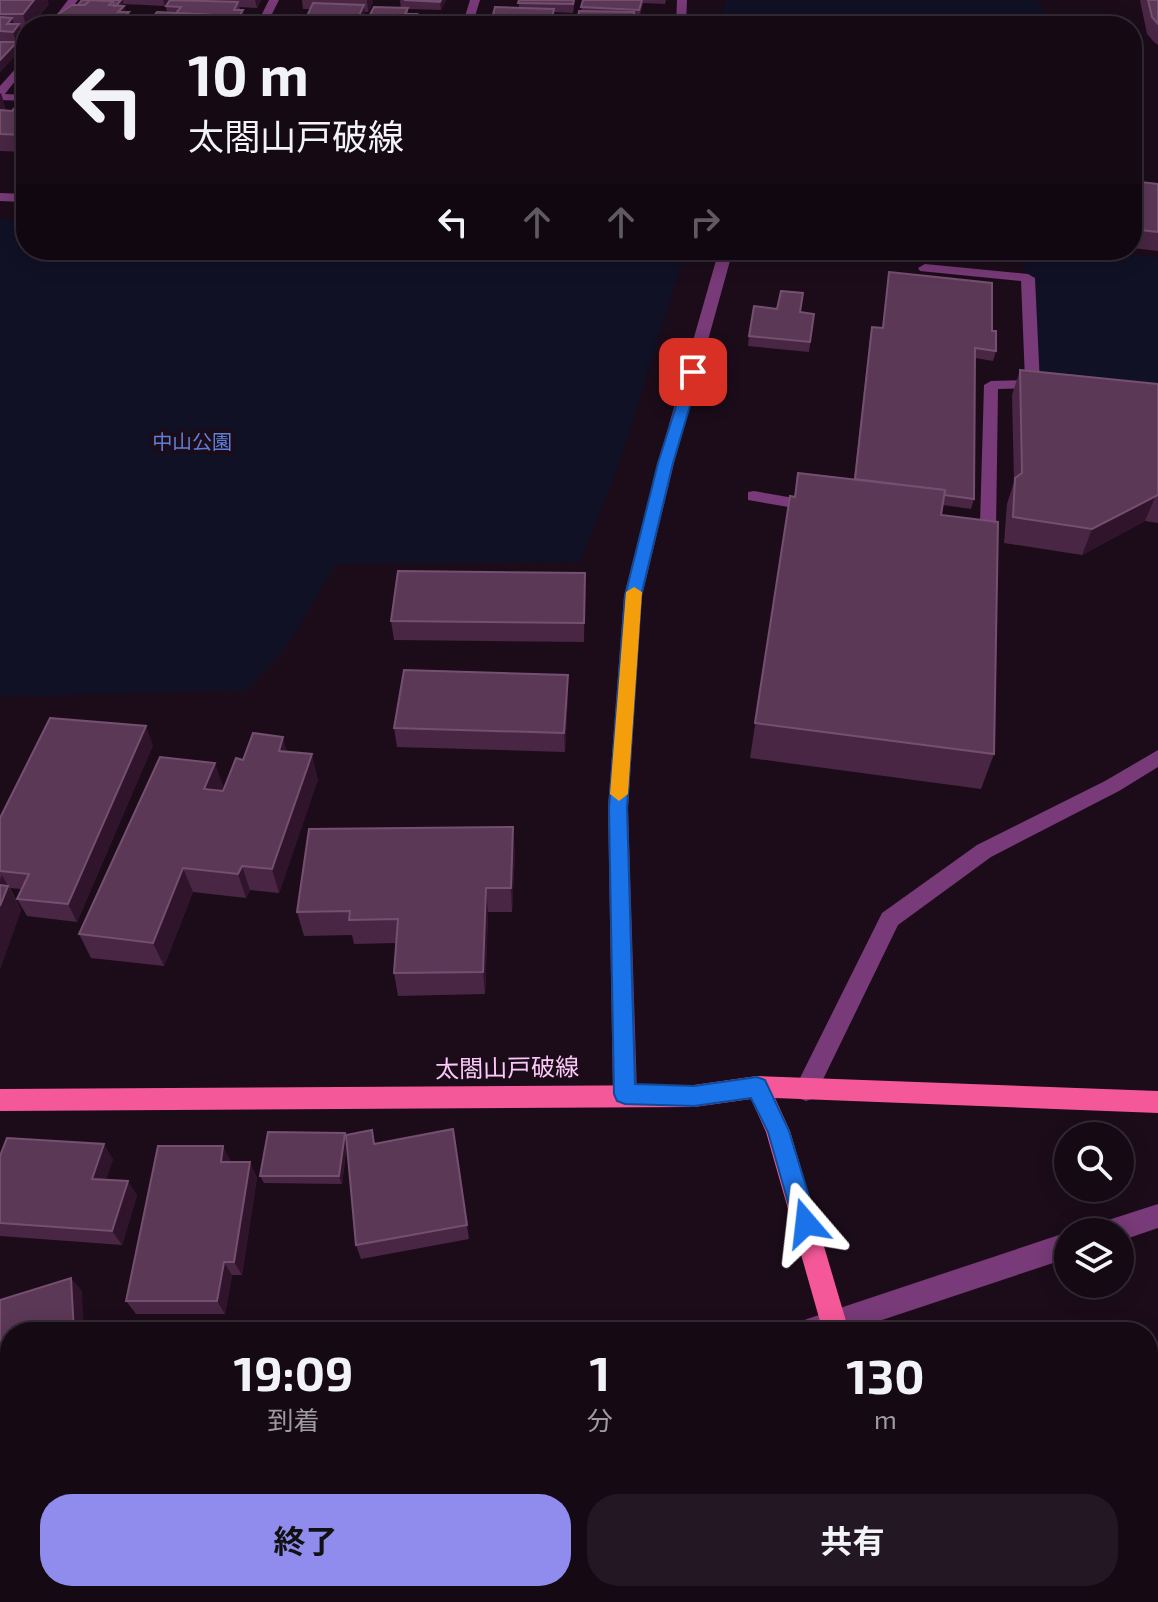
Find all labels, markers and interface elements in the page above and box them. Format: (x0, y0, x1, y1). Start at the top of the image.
text: 10 m (188, 40, 309, 107)
icon: left (56, 48, 160, 152)
text: 太閤山戸破線 (188, 114, 404, 157)
icon: left (431, 200, 475, 244)
icon: ahead (515, 200, 559, 244)
icon: ahead (599, 200, 643, 244)
icon: right (683, 200, 727, 244)
pin (659, 338, 727, 406)
icon: arrive (671, 350, 715, 394)
park label: 中山公園 (152, 429, 232, 453)
street label: 太閤山戸破線 (435, 1051, 579, 1083)
map controls (1054, 1122, 1134, 1298)
button: search (1054, 1122, 1134, 1202)
position arrow (764, 1181, 848, 1265)
button: layers (1054, 1218, 1134, 1298)
text: 19:09 (233, 1343, 353, 1401)
text: 1 (589, 1343, 610, 1401)
text: 130 (846, 1346, 925, 1404)
text: m (874, 1403, 897, 1434)
text: 到着 (267, 1404, 319, 1435)
text: 分 (587, 1404, 613, 1435)
button: 終了 (40, 1494, 571, 1586)
button: 共有 (587, 1494, 1118, 1586)

